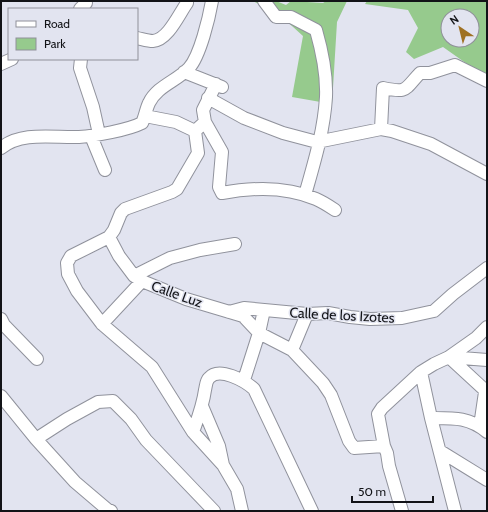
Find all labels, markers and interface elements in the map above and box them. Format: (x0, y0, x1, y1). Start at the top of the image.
legend (8, 8, 138, 60)
north arrow (440, 8, 480, 48)
text: N (447, 12, 461, 28)
text: Road (44, 16, 70, 31)
text: Park (44, 36, 66, 51)
street label: Calle Luz (149, 276, 205, 312)
street label: Calle de los Izotes (289, 303, 395, 327)
scale bar (352, 478, 433, 504)
text: 50 m (358, 484, 386, 499)

